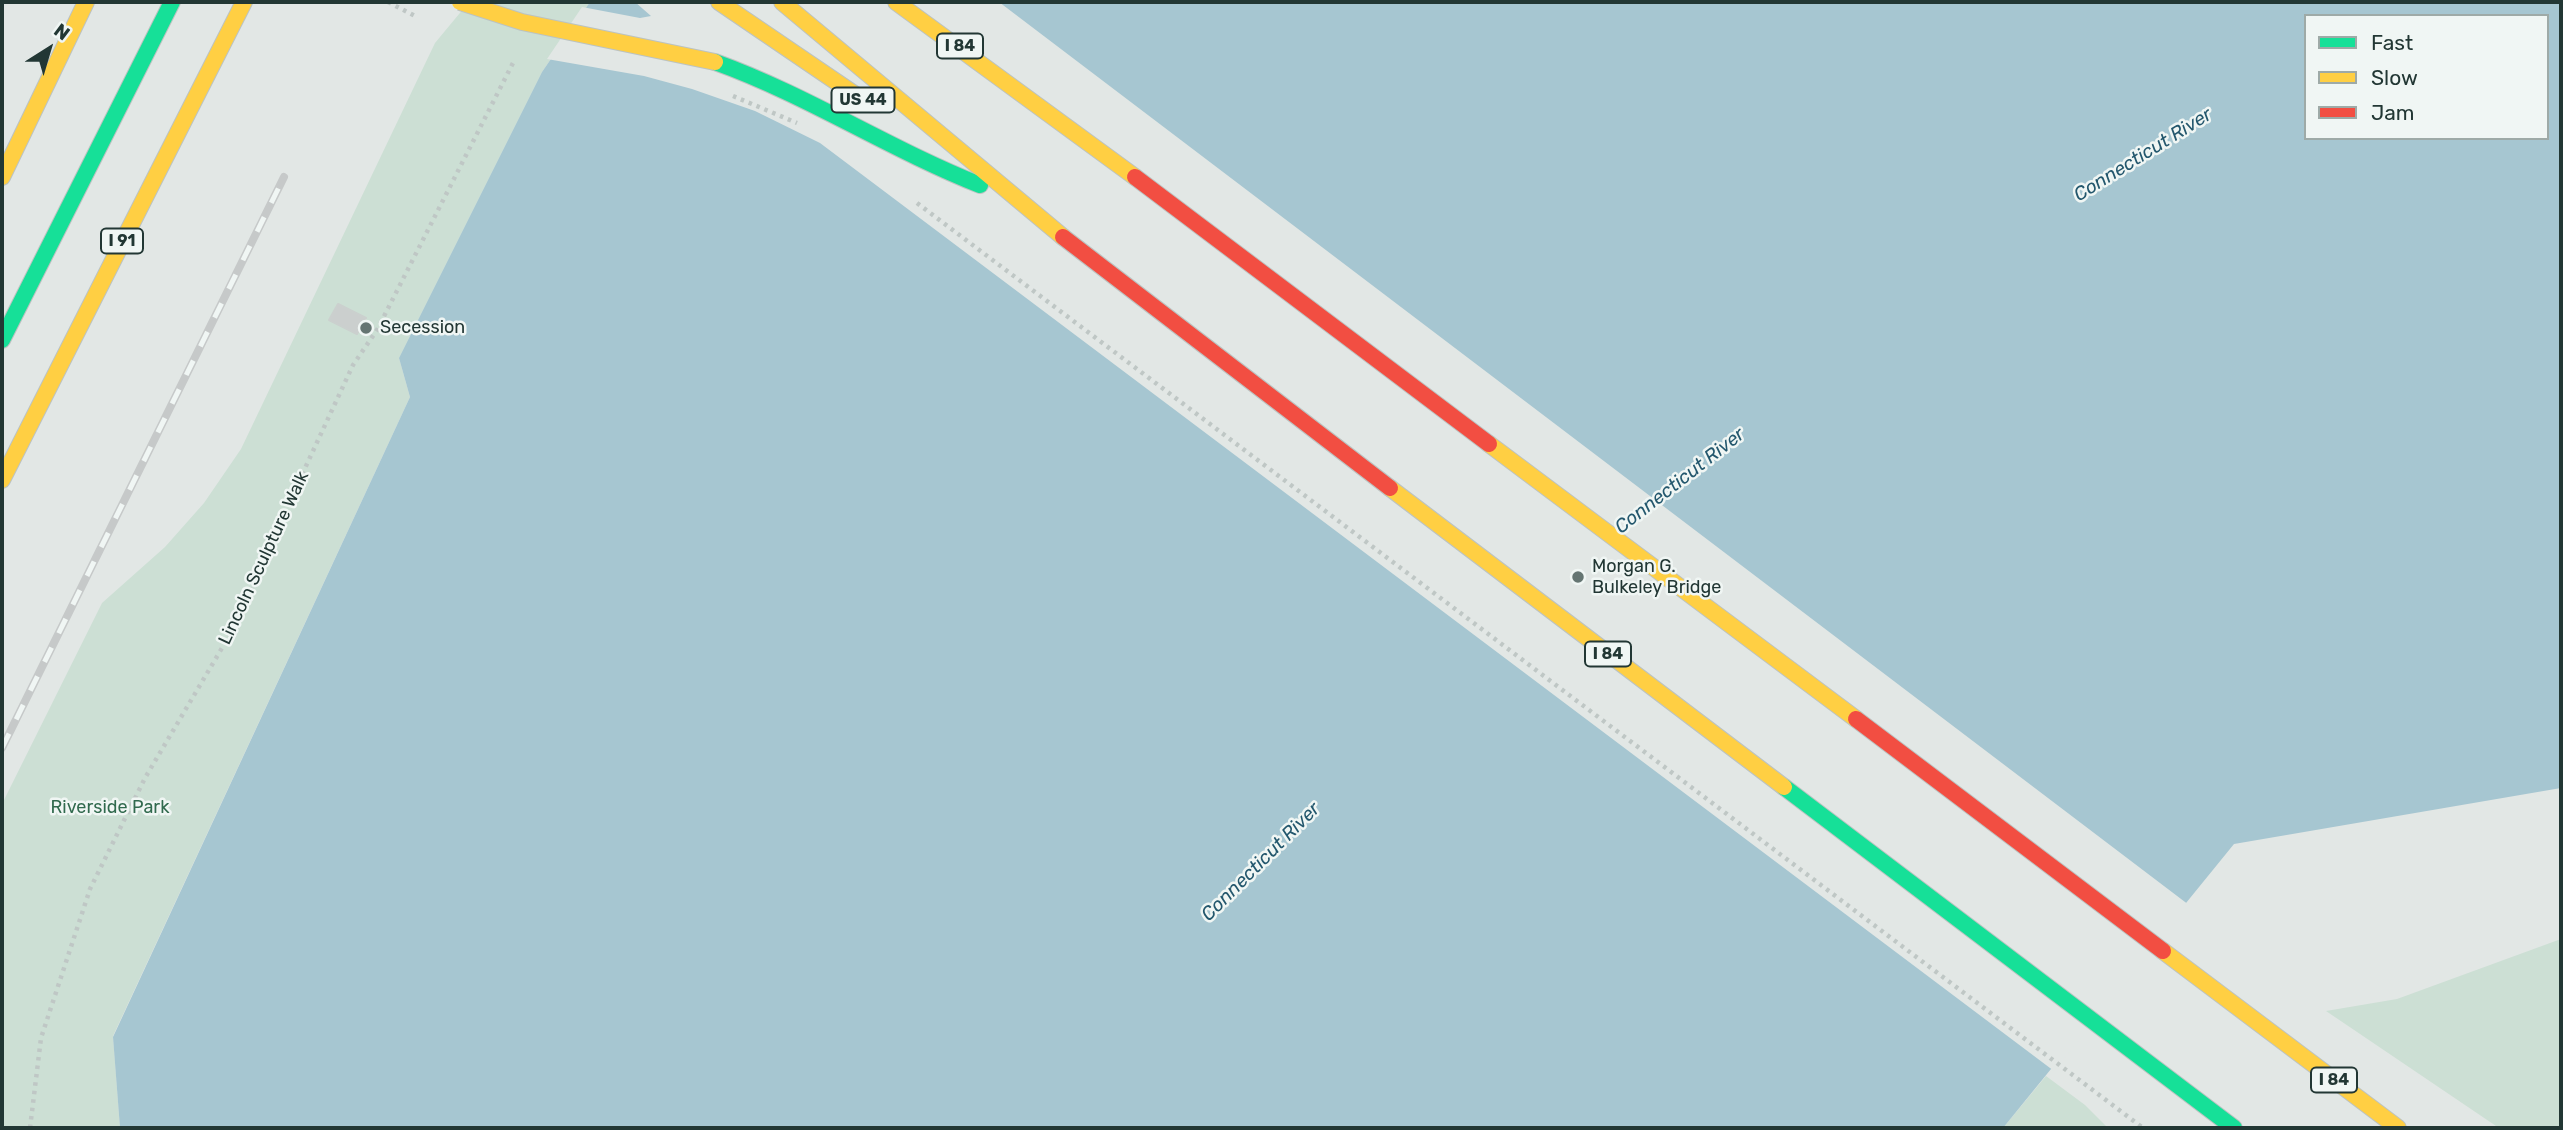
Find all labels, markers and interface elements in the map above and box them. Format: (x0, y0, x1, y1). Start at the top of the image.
north arrow (14, 14, 84, 84)
legend (2304, 14, 2549, 140)
text: N (50, 19, 74, 45)
text: Fast (2371, 30, 2413, 55)
road number: I 84 (937, 34, 983, 58)
text: Slow (2371, 65, 2418, 90)
road number: US 44 (832, 88, 894, 113)
text: Jam (2371, 100, 2415, 125)
water label: Connecticut River (2070, 103, 2216, 207)
road number: I 91 (101, 229, 143, 254)
place label: Secession (380, 317, 465, 339)
marker: Secession (358, 320, 374, 336)
water label: Connecticut River (1611, 423, 1749, 539)
street label: Lincoln Sculpture Walk (214, 468, 314, 648)
place label: Morgan G. Bulkeley Bridge (1592, 556, 1721, 598)
marker: Morgan G. Bulkeley Bridge (1570, 569, 1586, 585)
road number: I 84 (1585, 642, 1631, 666)
park label: Riverside Park (51, 797, 169, 819)
water label: Connecticut River (1197, 798, 1325, 926)
road number: I 84 (2311, 1068, 2357, 1092)

